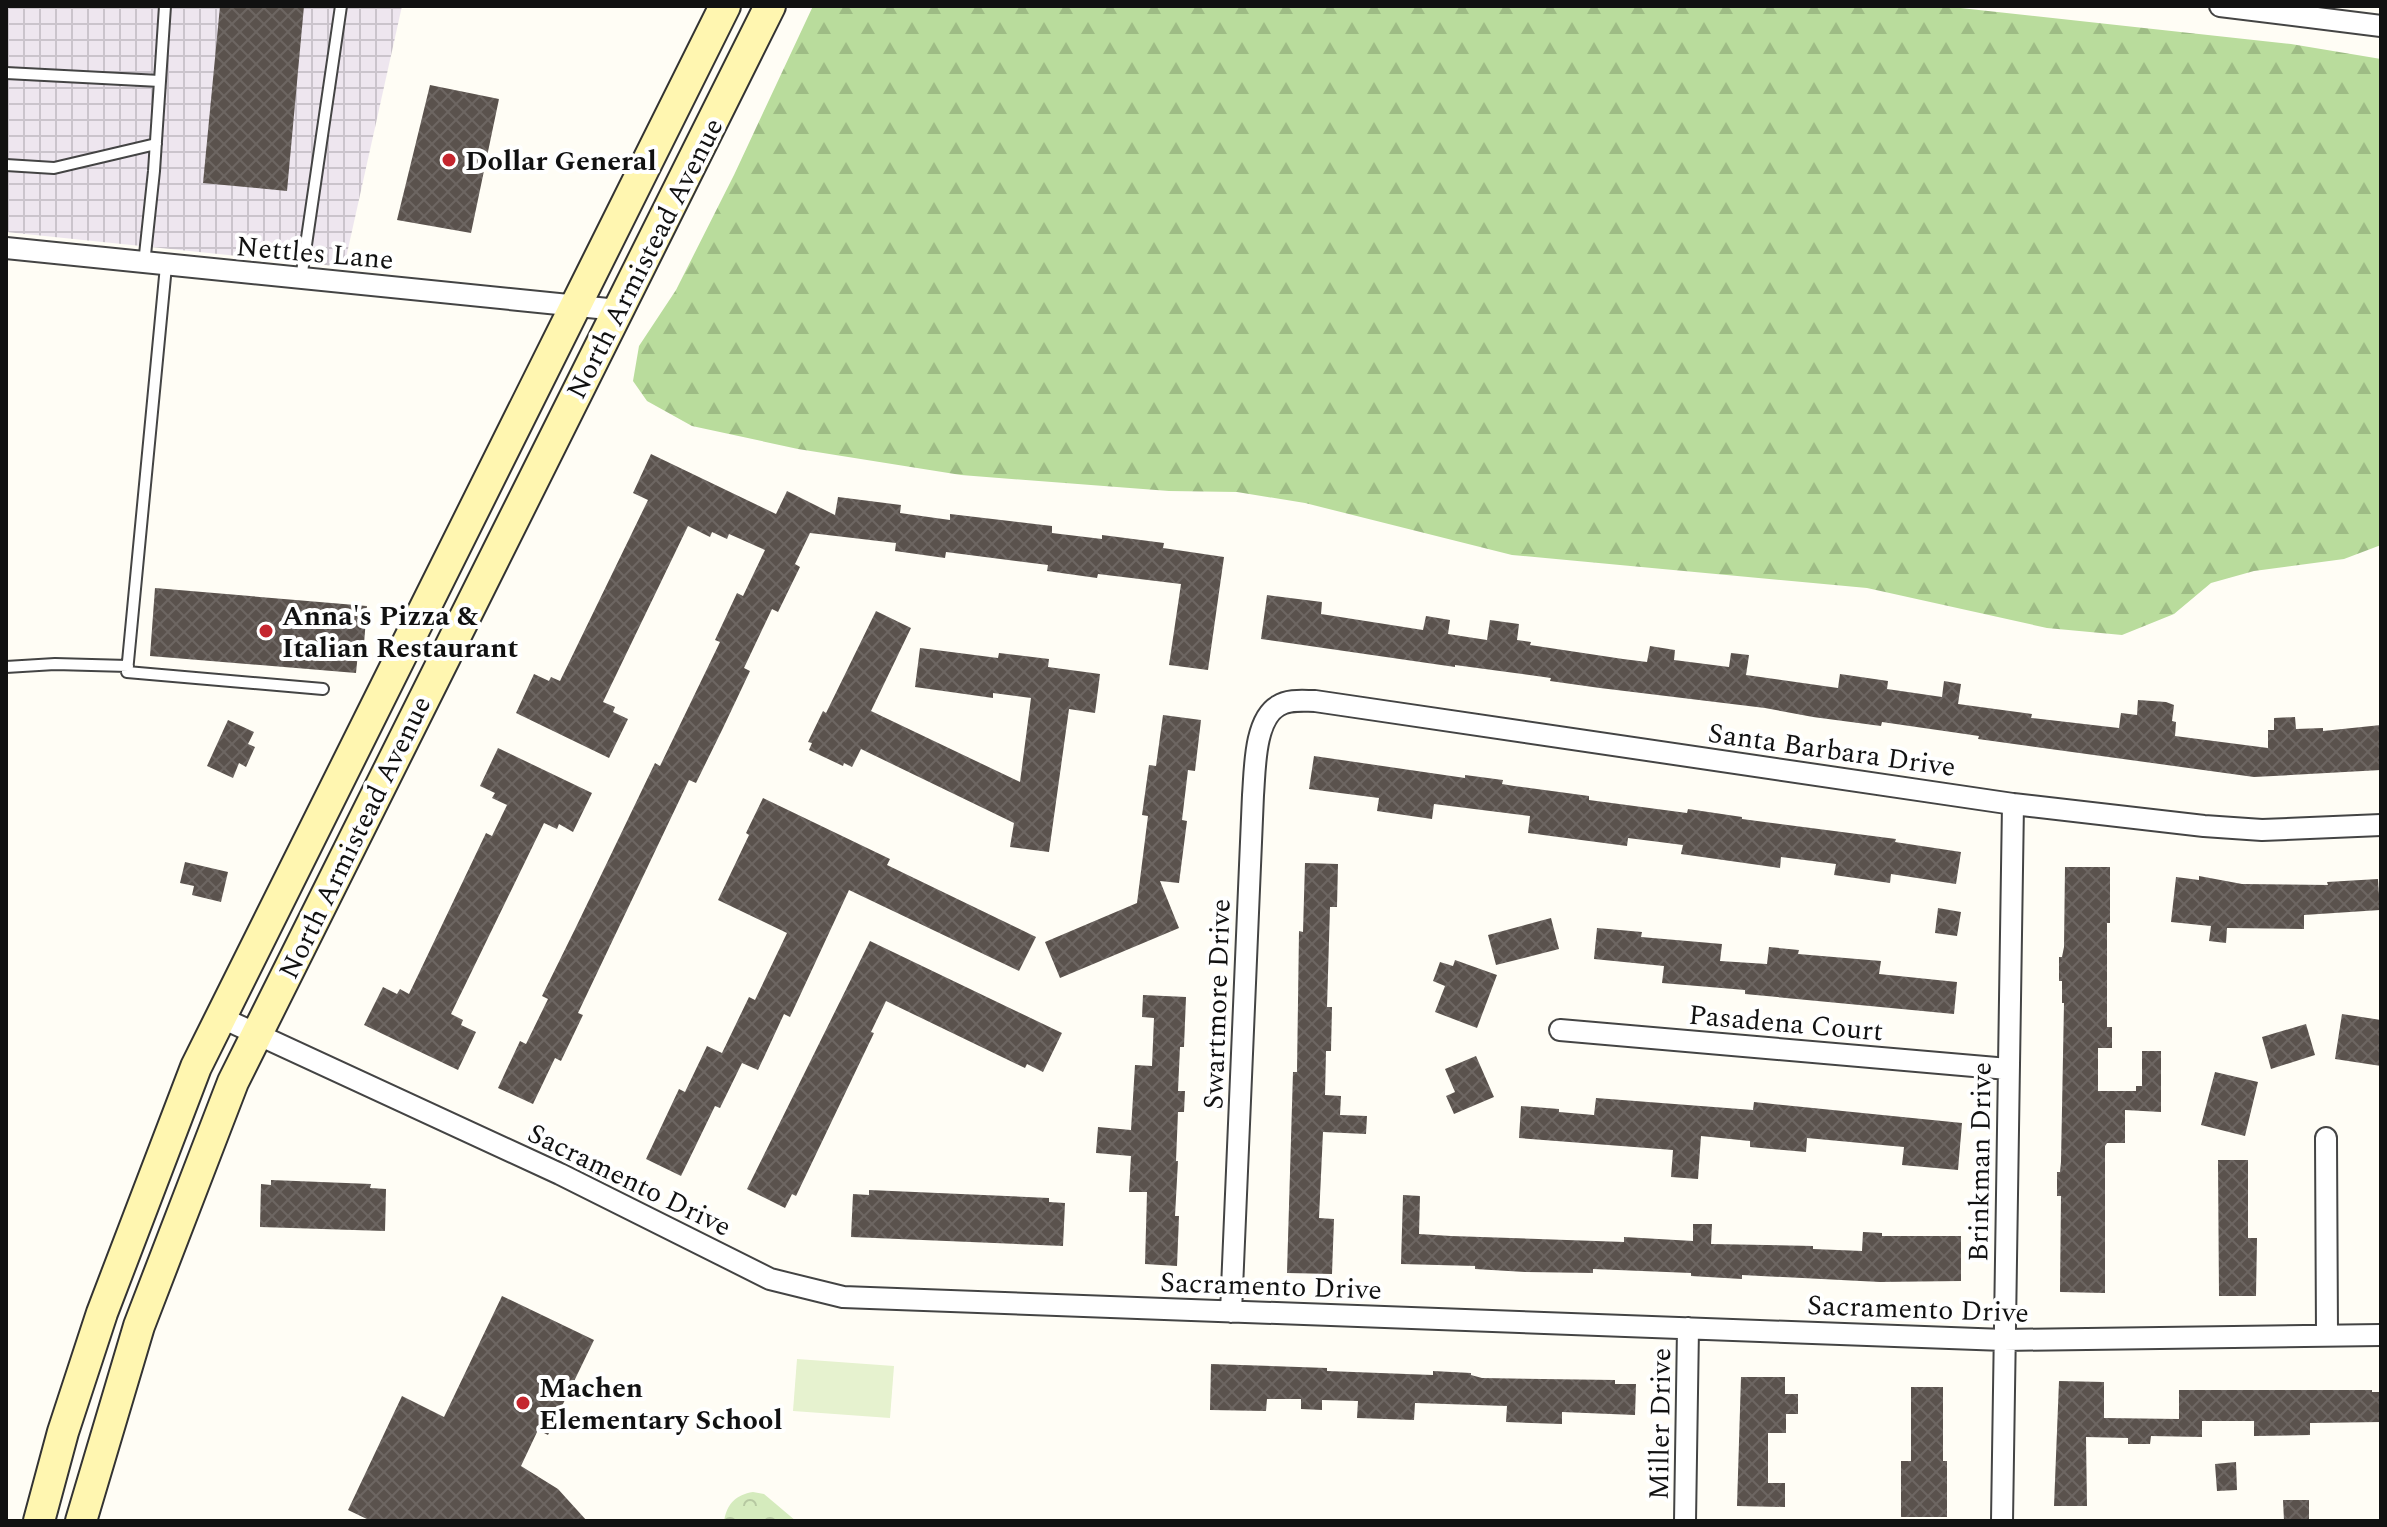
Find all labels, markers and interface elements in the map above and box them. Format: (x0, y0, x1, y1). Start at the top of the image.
street label: North Armistead Avenue (556, 110, 735, 407)
place label: Dollar General (465, 140, 657, 183)
marker: Dollar General (440, 151, 458, 169)
street label: Nettles Lane (234, 225, 395, 282)
place label: Anna's Pizza & Italian Restaurant (282, 595, 519, 670)
marker: Anna's Pizza & Italian Restaurant (257, 622, 275, 640)
street label: North Armistead Avenue (268, 689, 443, 987)
street label: Santa Barbara Drive (1705, 712, 1958, 789)
street label: Swartmore Drive (1192, 898, 1243, 1110)
street label: Pasadena Court (1687, 994, 1885, 1053)
street label: Brinkman Drive (1957, 1062, 2004, 1262)
street label: Sacramento Drive (520, 1112, 739, 1248)
street label: Sacramento Drive (1159, 1261, 1383, 1312)
street label: Sacramento Drive (1806, 1284, 2030, 1335)
street label: Miller Drive (1638, 1347, 1683, 1501)
place label: Machen Elementary School (539, 1367, 783, 1442)
marker: Machen Elementary School (514, 1394, 532, 1412)

